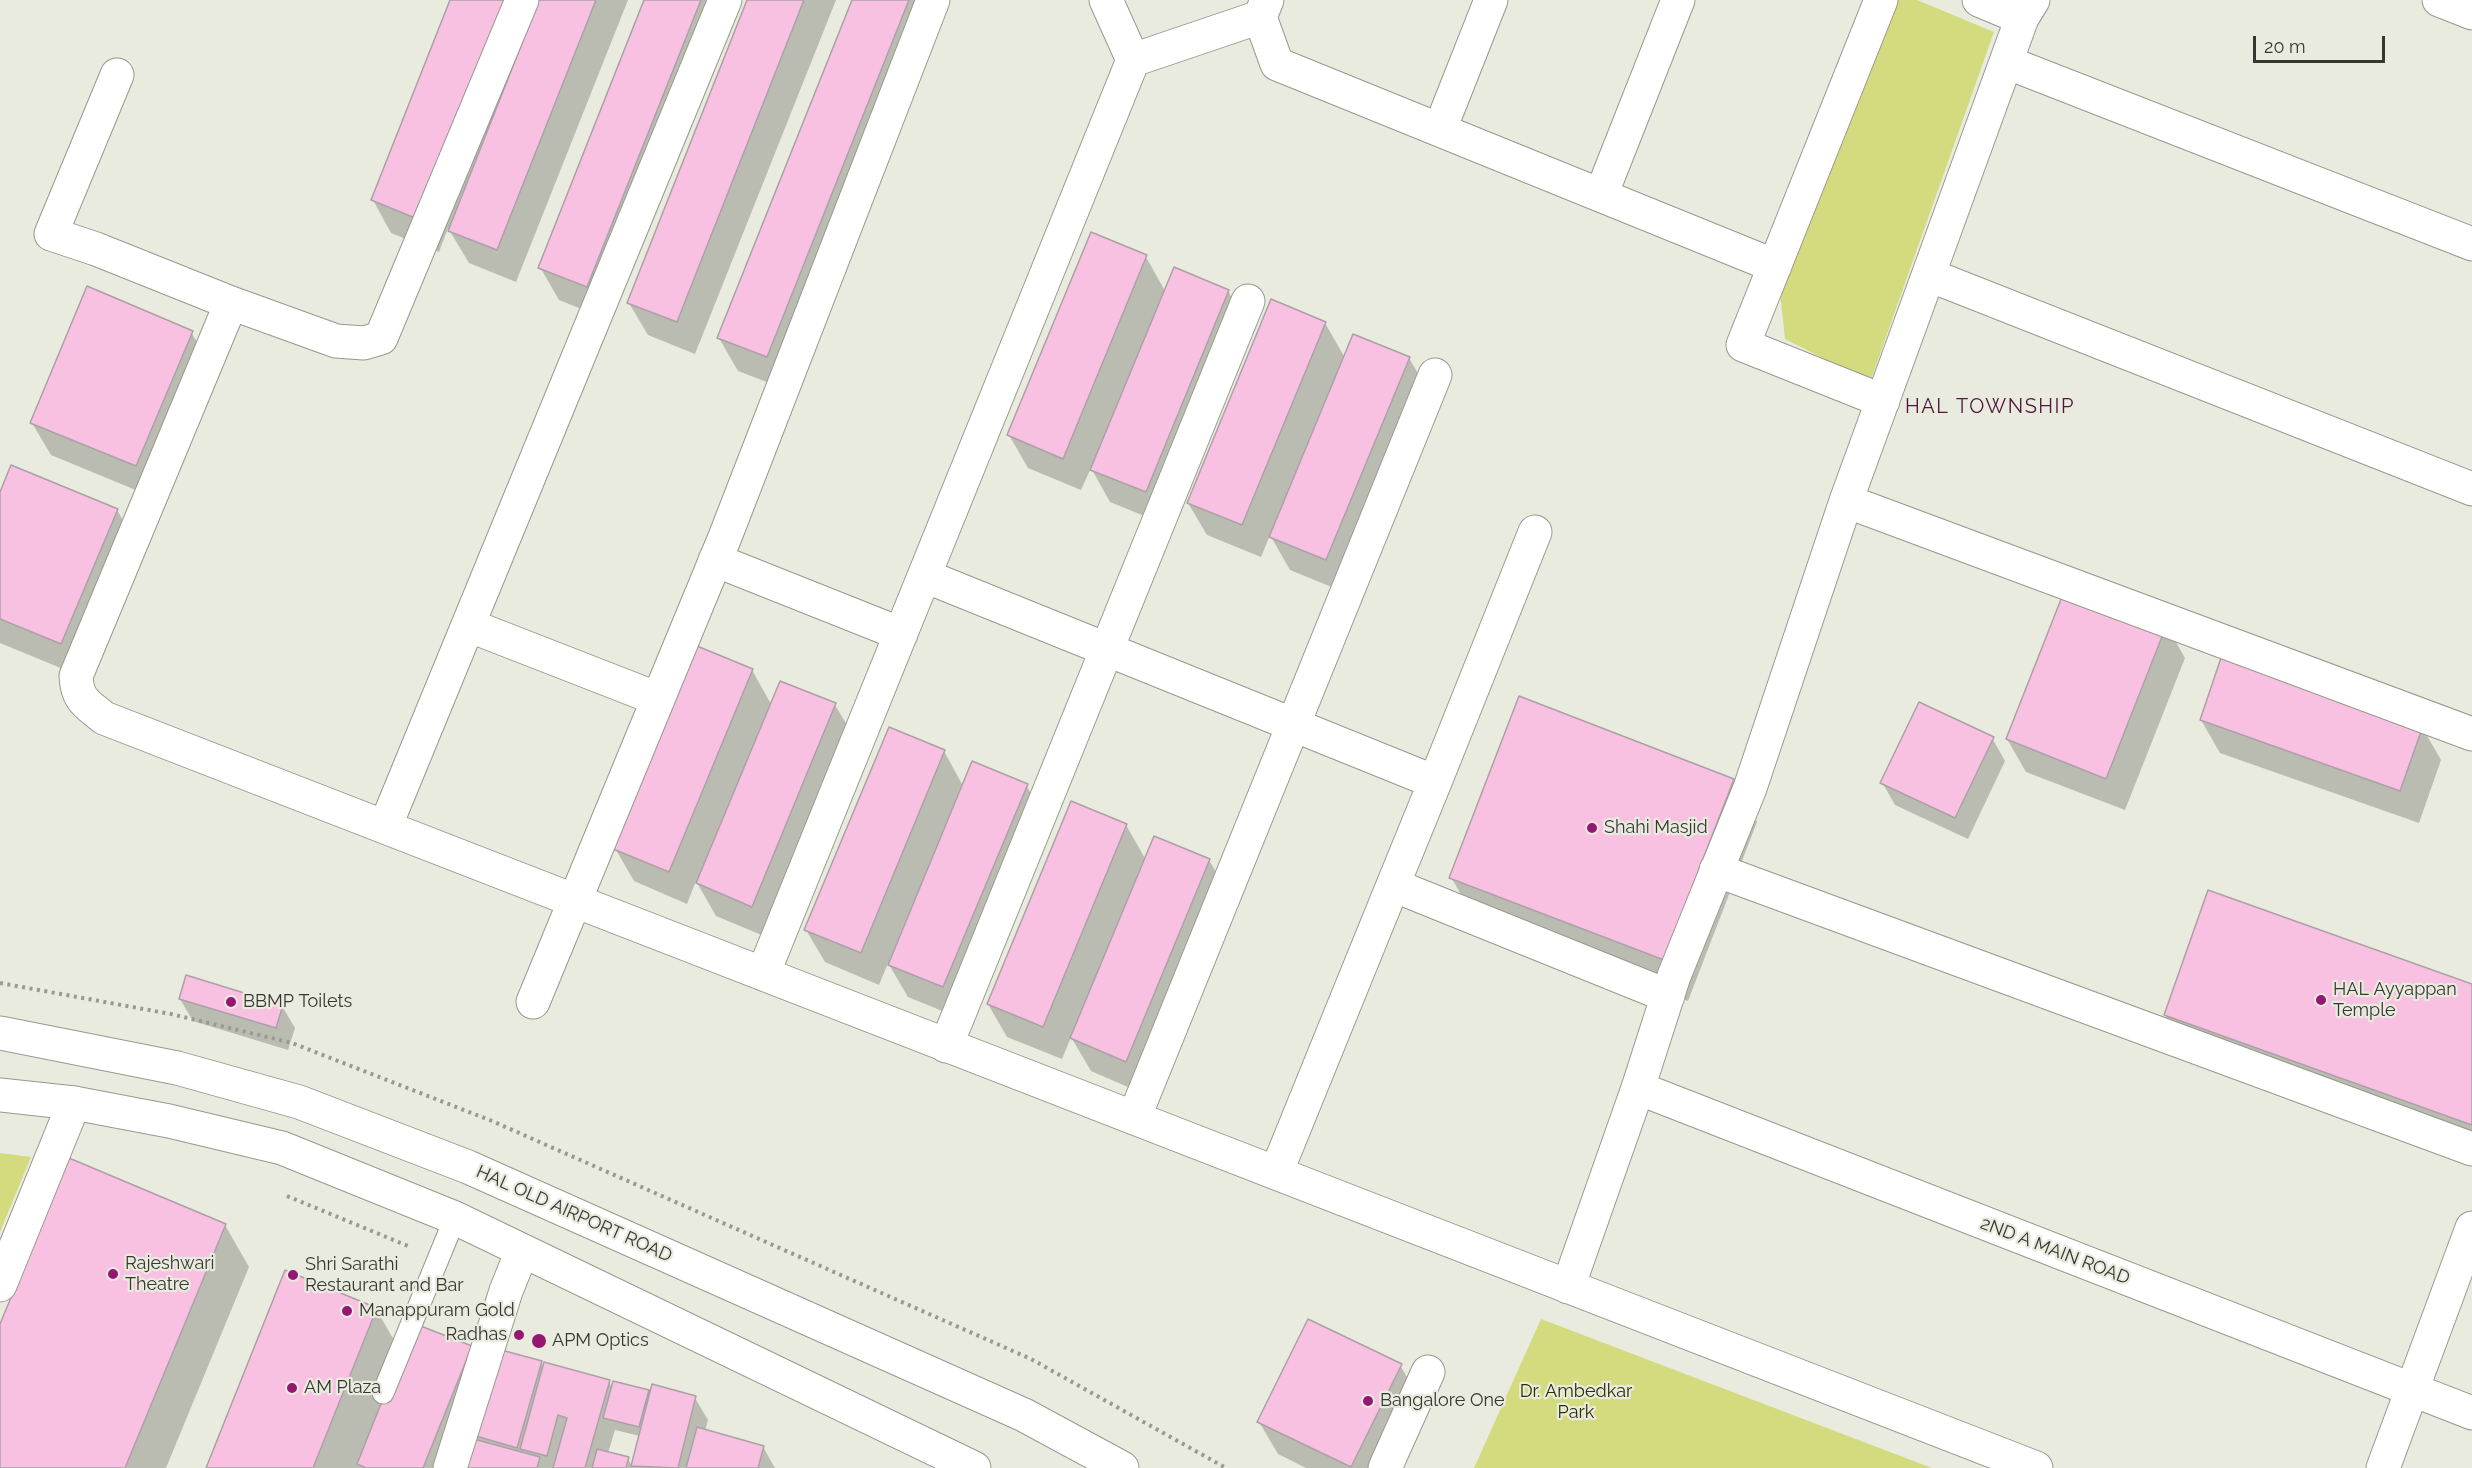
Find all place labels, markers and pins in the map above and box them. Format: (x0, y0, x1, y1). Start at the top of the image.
place label: Shahi Masjid (1604, 817, 1708, 839)
marker: Shahi Masjid (1585, 821, 1599, 835)
place label: HAL Ayyappan Temple (2333, 979, 2457, 1022)
place label: BBMP Toilets (243, 991, 352, 1013)
marker: HAL Ayyappan Temple (2314, 993, 2328, 1007)
marker: BBMP Toilets (224, 995, 238, 1009)
place label: Rajeshwari Theatre (125, 1253, 214, 1296)
place label: Shri Sarathi Restaurant and Bar (305, 1254, 464, 1296)
marker: Rajeshwari Theatre (106, 1267, 120, 1281)
marker: Shri Sarathi Restaurant and Bar (286, 1268, 300, 1282)
place label: Manappuram Gold (359, 1300, 515, 1322)
marker: Manappuram Gold (340, 1304, 354, 1318)
place label: Radhas (445, 1324, 507, 1346)
marker: Radhas (512, 1328, 526, 1342)
place label: APM Optics (552, 1330, 649, 1352)
marker: APM Optics (530, 1332, 548, 1350)
place label: AM Plaza (304, 1377, 381, 1399)
marker: AM Plaza (285, 1381, 299, 1395)
place label: Bangalore One (1380, 1390, 1505, 1412)
marker: Bangalore One (1361, 1394, 1375, 1408)

